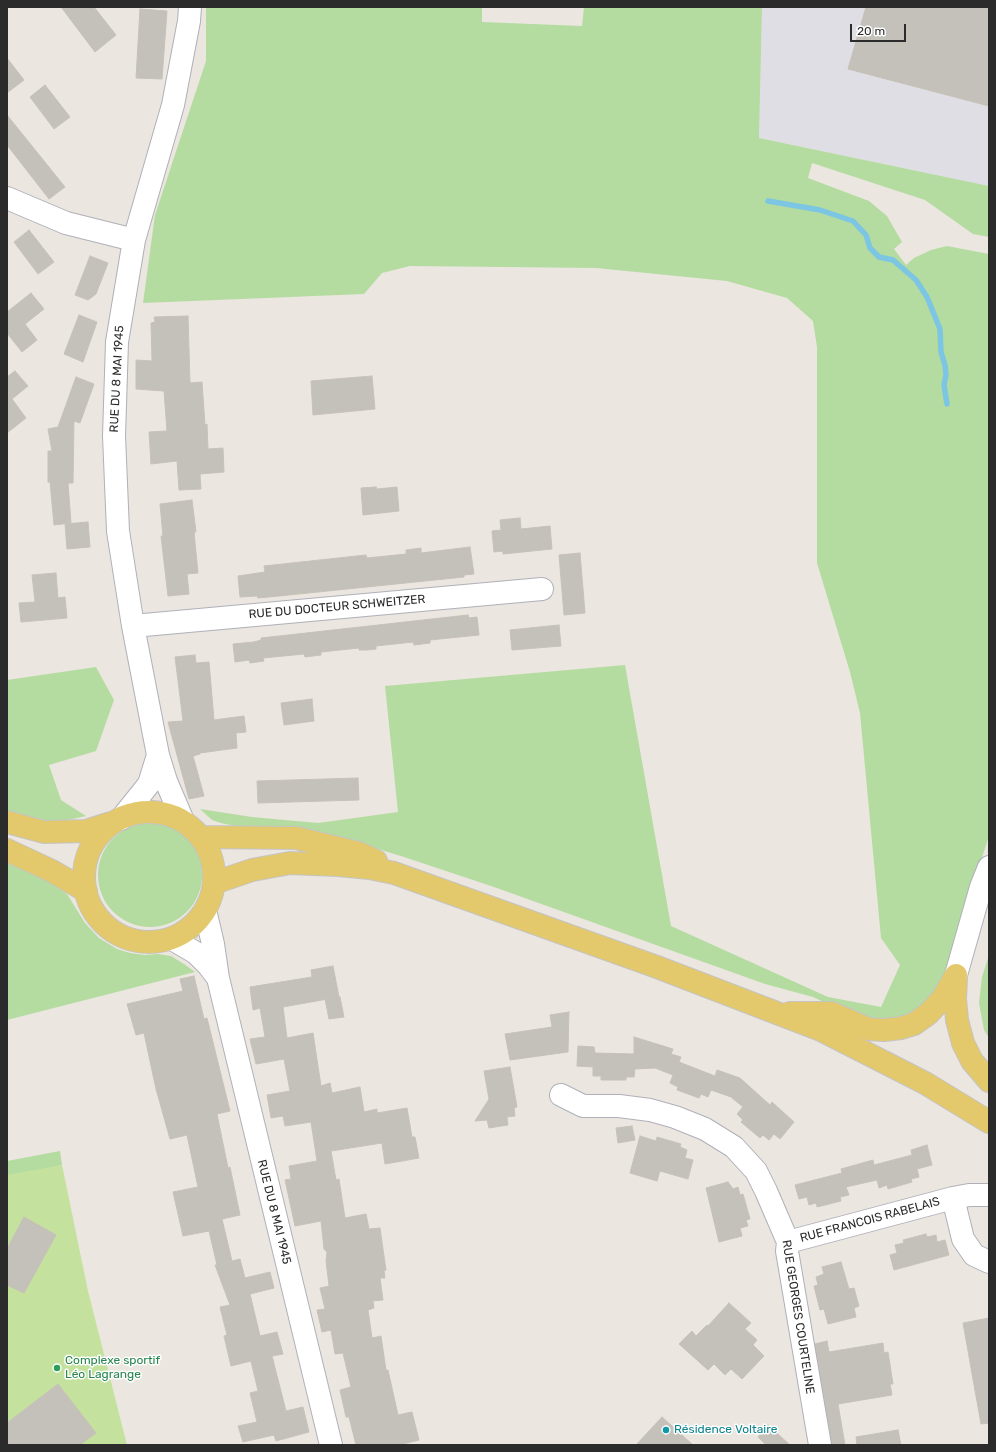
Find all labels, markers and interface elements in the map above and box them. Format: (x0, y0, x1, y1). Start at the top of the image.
scale bar (852, 16, 908, 42)
text: 20 m (857, 24, 885, 38)
street label: RUE DU 8 MAI 1945 (107, 325, 127, 433)
street label: RUE DU DOCTEUR SCHWEITZER (248, 592, 426, 622)
street label: RUE DU 8 MAI 1945 (254, 1158, 294, 1266)
street label: RUE FRANCOIS RABELAIS (798, 1194, 942, 1246)
street label: RUE GEORGES COURTELINE (779, 1239, 817, 1395)
place label: Complexe sportif Léo Lagrange (65, 1354, 160, 1382)
marker: Complexe sportif Léo Lagrange (52, 1363, 62, 1373)
place label: Résidence Voltaire (674, 1423, 777, 1437)
marker: Résidence Voltaire (661, 1425, 671, 1435)

